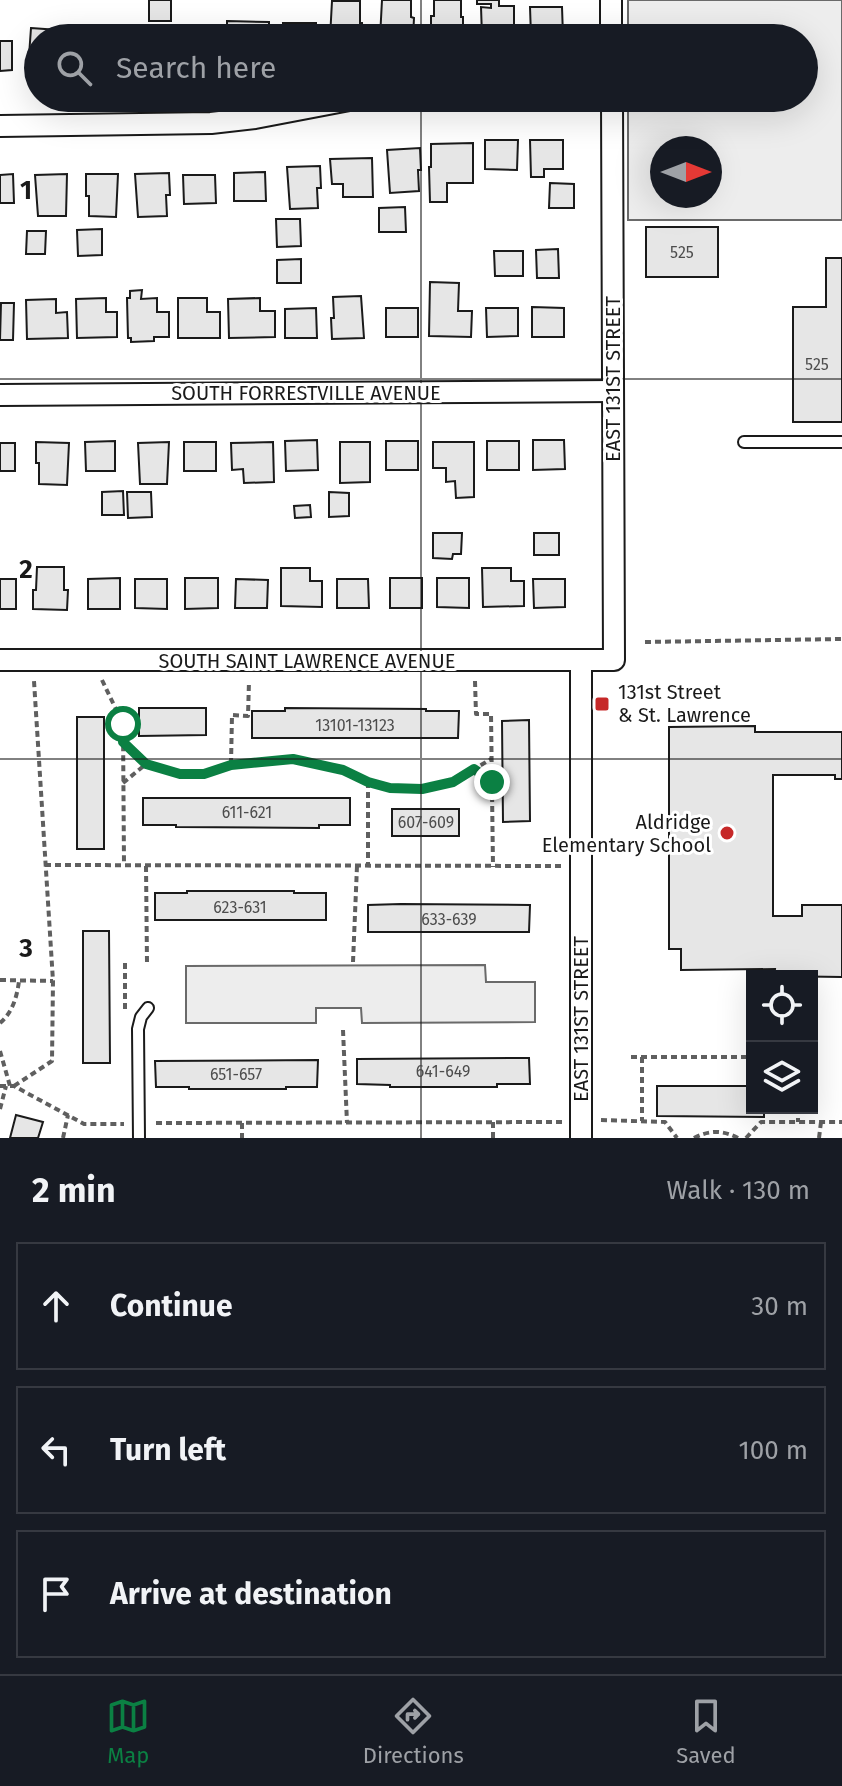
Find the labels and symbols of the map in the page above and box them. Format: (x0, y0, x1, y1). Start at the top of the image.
north arrow (650, 136, 722, 208)
text: 1 (20, 175, 32, 206)
house number: 525 (670, 243, 694, 262)
street label: EAST 131ST STREET (601, 295, 625, 462)
house number: 525 (805, 355, 829, 374)
street label: SOUTH FORRESTVILLE AVENUE (171, 381, 441, 405)
text: 2 (19, 554, 33, 585)
street label: SOUTH SAINT LAWRENCE AVENUE (159, 649, 455, 673)
place label: 131st Street & St. Lawrence (618, 680, 751, 727)
marker: 131st Street & St. Lawrence (593, 695, 611, 713)
route start (105, 706, 141, 742)
house number: 13101-13123 (315, 716, 395, 735)
route end (474, 764, 510, 800)
house number: 611-621 (222, 803, 272, 822)
place label: Aldridge Elementary School (542, 810, 711, 857)
house number: 607-609 (398, 813, 454, 832)
marker: Aldridge Elementary School (718, 824, 736, 842)
house number: 623-631 (213, 898, 267, 917)
house number: 633-639 (421, 910, 477, 929)
text: 3 (18, 933, 33, 964)
street label: EAST 131ST STREET (569, 935, 593, 1102)
house number: 641-649 (416, 1062, 470, 1081)
house number: 651-657 (210, 1065, 262, 1084)

